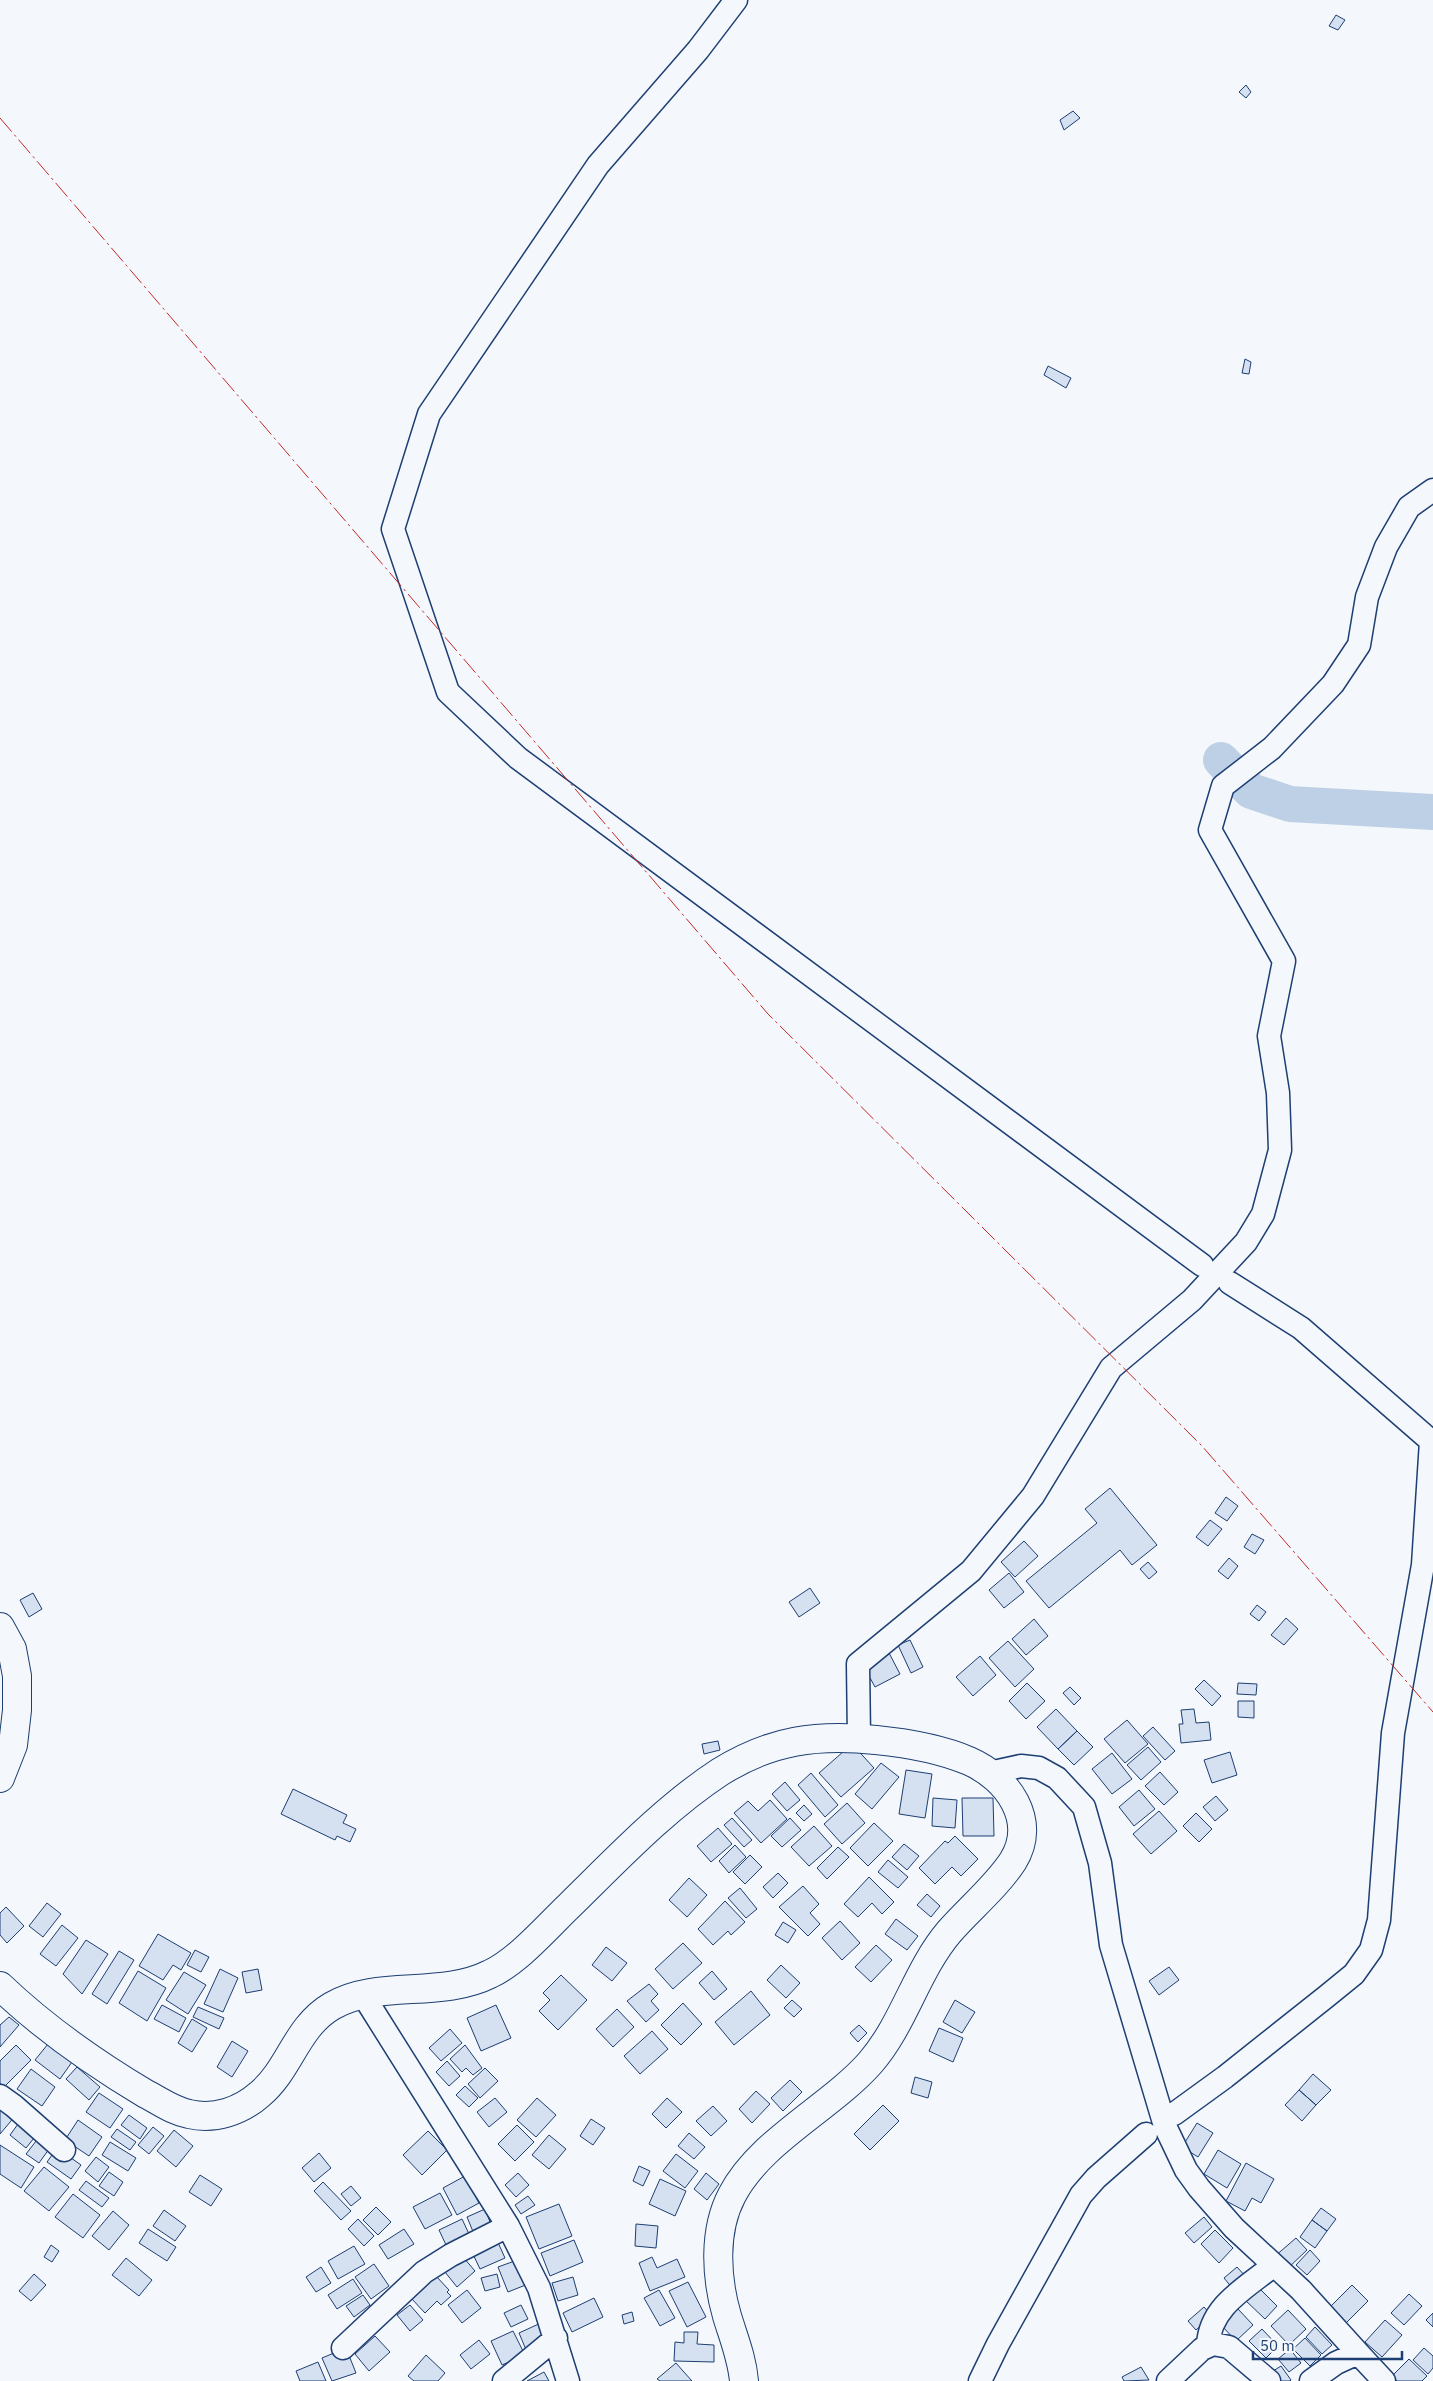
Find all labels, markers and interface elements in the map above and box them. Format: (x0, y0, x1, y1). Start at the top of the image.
scale bar (1253, 2328, 1402, 2360)
text: 50 m (1260, 2336, 1295, 2355)

